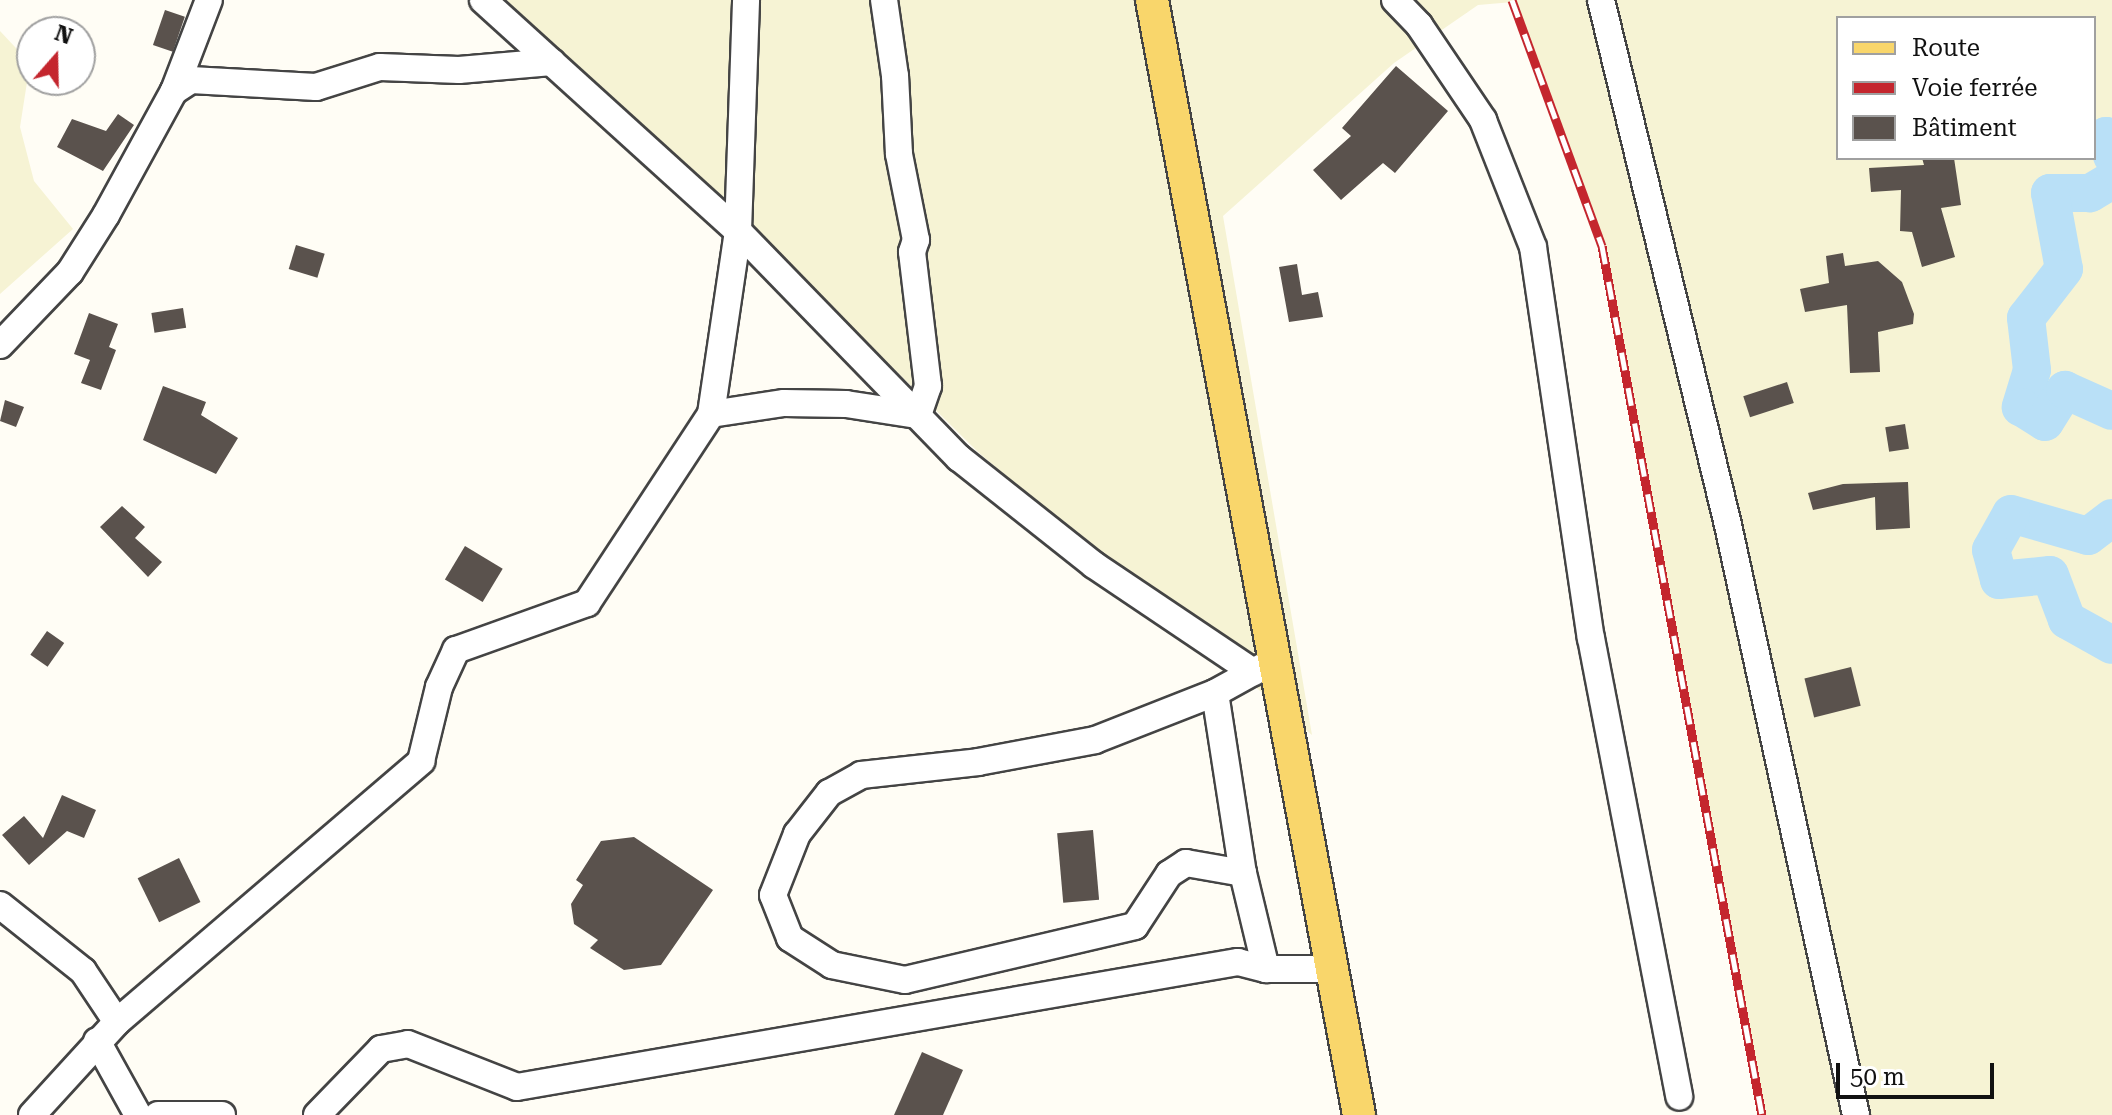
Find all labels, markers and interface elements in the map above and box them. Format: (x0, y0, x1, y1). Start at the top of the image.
north arrow (16, 16, 96, 96)
legend (1836, 16, 2096, 160)
text: N (51, 20, 76, 49)
text: Route (1912, 34, 1980, 62)
text: Voie ferrée (1912, 74, 2038, 102)
text: Bâtiment (1912, 114, 2017, 142)
scale bar (1840, 1047, 1998, 1097)
text: 50 m (1850, 1063, 1905, 1091)

